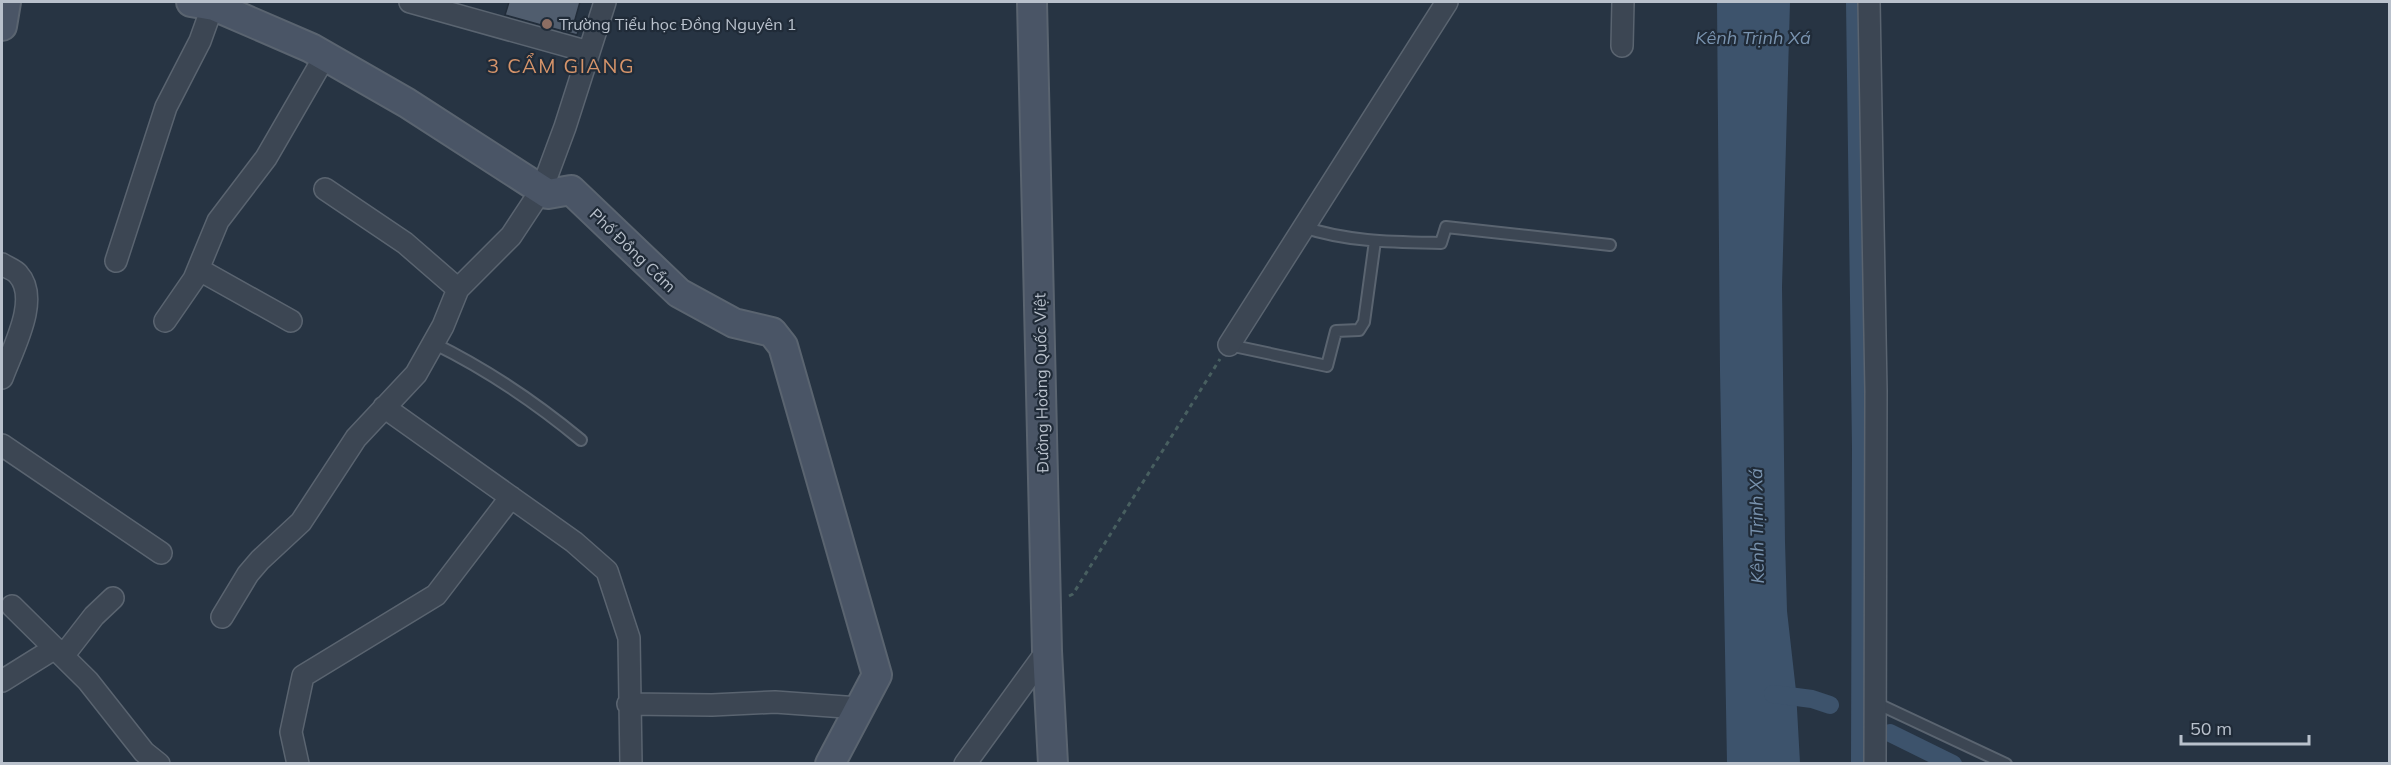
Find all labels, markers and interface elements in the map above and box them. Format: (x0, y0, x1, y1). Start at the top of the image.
place label: Trường Tiểu học Đồng Nguyên 1 (559, 14, 796, 34)
marker: Trường Tiểu học Đồng Nguyên 1 (540, 17, 554, 31)
water label: Kênh Trịnh Xá (1695, 26, 1811, 49)
district label: 3 CẨM GIANG (487, 53, 635, 78)
street label: Phố Đồng Cẩm (586, 204, 680, 296)
street label: Đường Hoàng Quốc Việt (1029, 293, 1053, 473)
water label: Kênh Trịnh Xá (1744, 468, 1769, 584)
scale bar (2181, 708, 2308, 746)
text: 50 m (2190, 717, 2232, 740)

